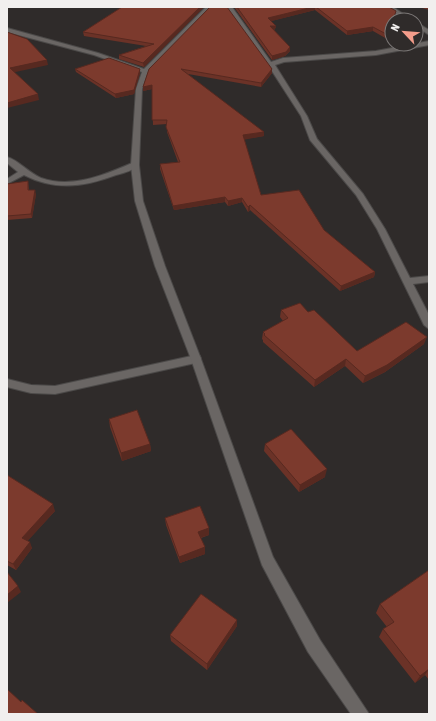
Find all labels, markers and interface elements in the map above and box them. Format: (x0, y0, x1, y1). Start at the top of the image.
north arrow (384, 12, 424, 52)
text: N (388, 22, 402, 33)

